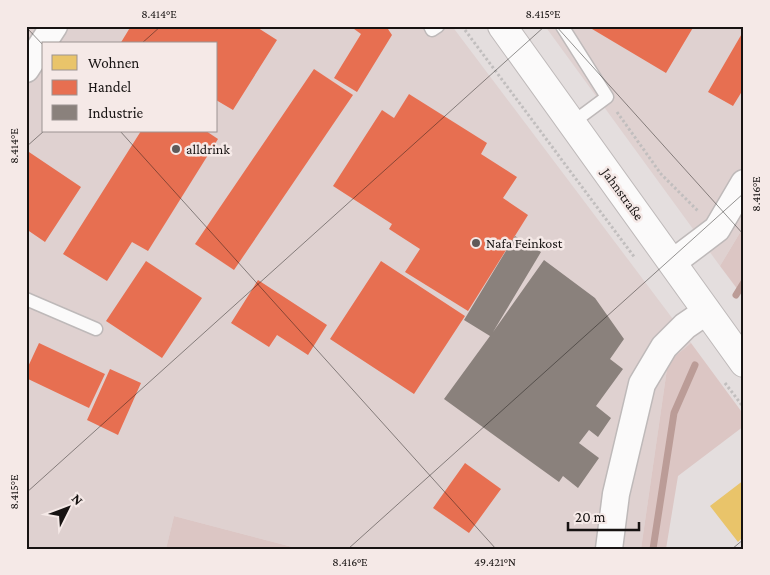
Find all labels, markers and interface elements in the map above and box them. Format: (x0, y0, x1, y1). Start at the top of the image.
text: 8.414°E (141, 7, 177, 21)
text: 8.415°E (525, 7, 561, 21)
legend (42, 42, 218, 132)
text: Wohnen (88, 55, 139, 71)
text: Handel (88, 79, 131, 95)
text: Industrie (88, 105, 144, 121)
text: 8.414°E (7, 128, 21, 164)
place label: alldrink (186, 141, 230, 157)
marker: alldrink (170, 143, 182, 155)
street label: Jahnstraße (597, 163, 647, 223)
text: 8.416°E (749, 176, 763, 212)
place label: Nafa Feinkost (486, 235, 563, 251)
marker: Nafa Feinkost (470, 237, 482, 249)
text: 8.415°E (7, 474, 21, 510)
north arrow (42, 482, 92, 532)
text: N (69, 490, 87, 509)
scale bar (568, 500, 639, 532)
text: 20 m (575, 509, 606, 525)
text: 8.416°E (332, 555, 368, 569)
text: 49.421°N (474, 555, 516, 569)

